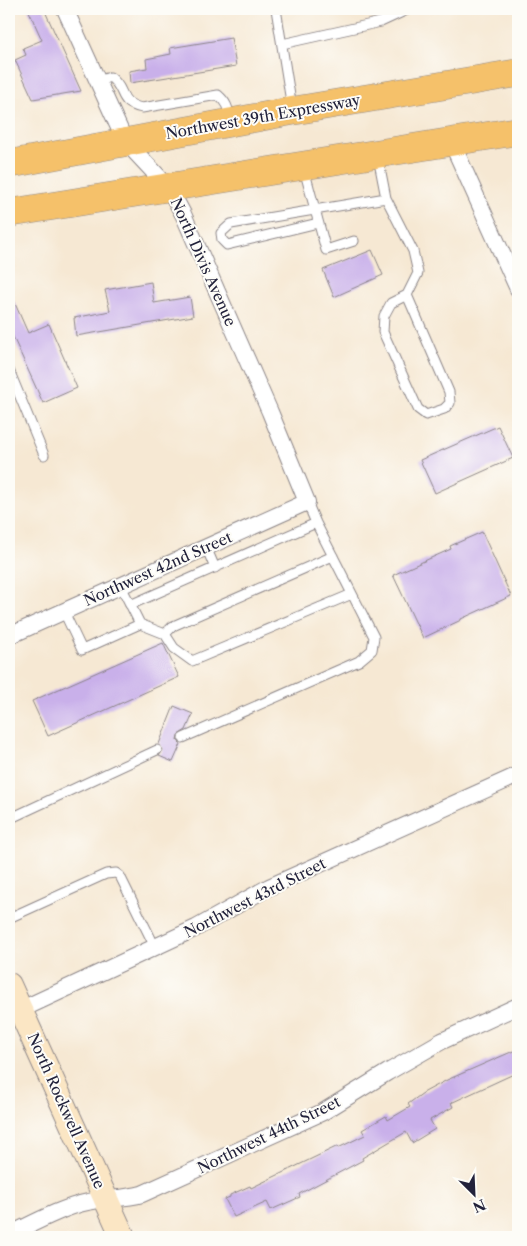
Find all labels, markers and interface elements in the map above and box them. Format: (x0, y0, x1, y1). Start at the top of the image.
street label: Northwest 39th Expressway (164, 90, 362, 143)
street label: North Divis Avenue (167, 195, 240, 329)
street label: Northwest 42nd Street (81, 527, 236, 610)
street label: Northwest 43rd Street (181, 853, 330, 942)
street label: North Rockwell Avenue (24, 1030, 109, 1192)
street label: Northwest 44th Street (194, 1091, 344, 1177)
north arrow (450, 1168, 500, 1218)
text: N (470, 1195, 489, 1217)

